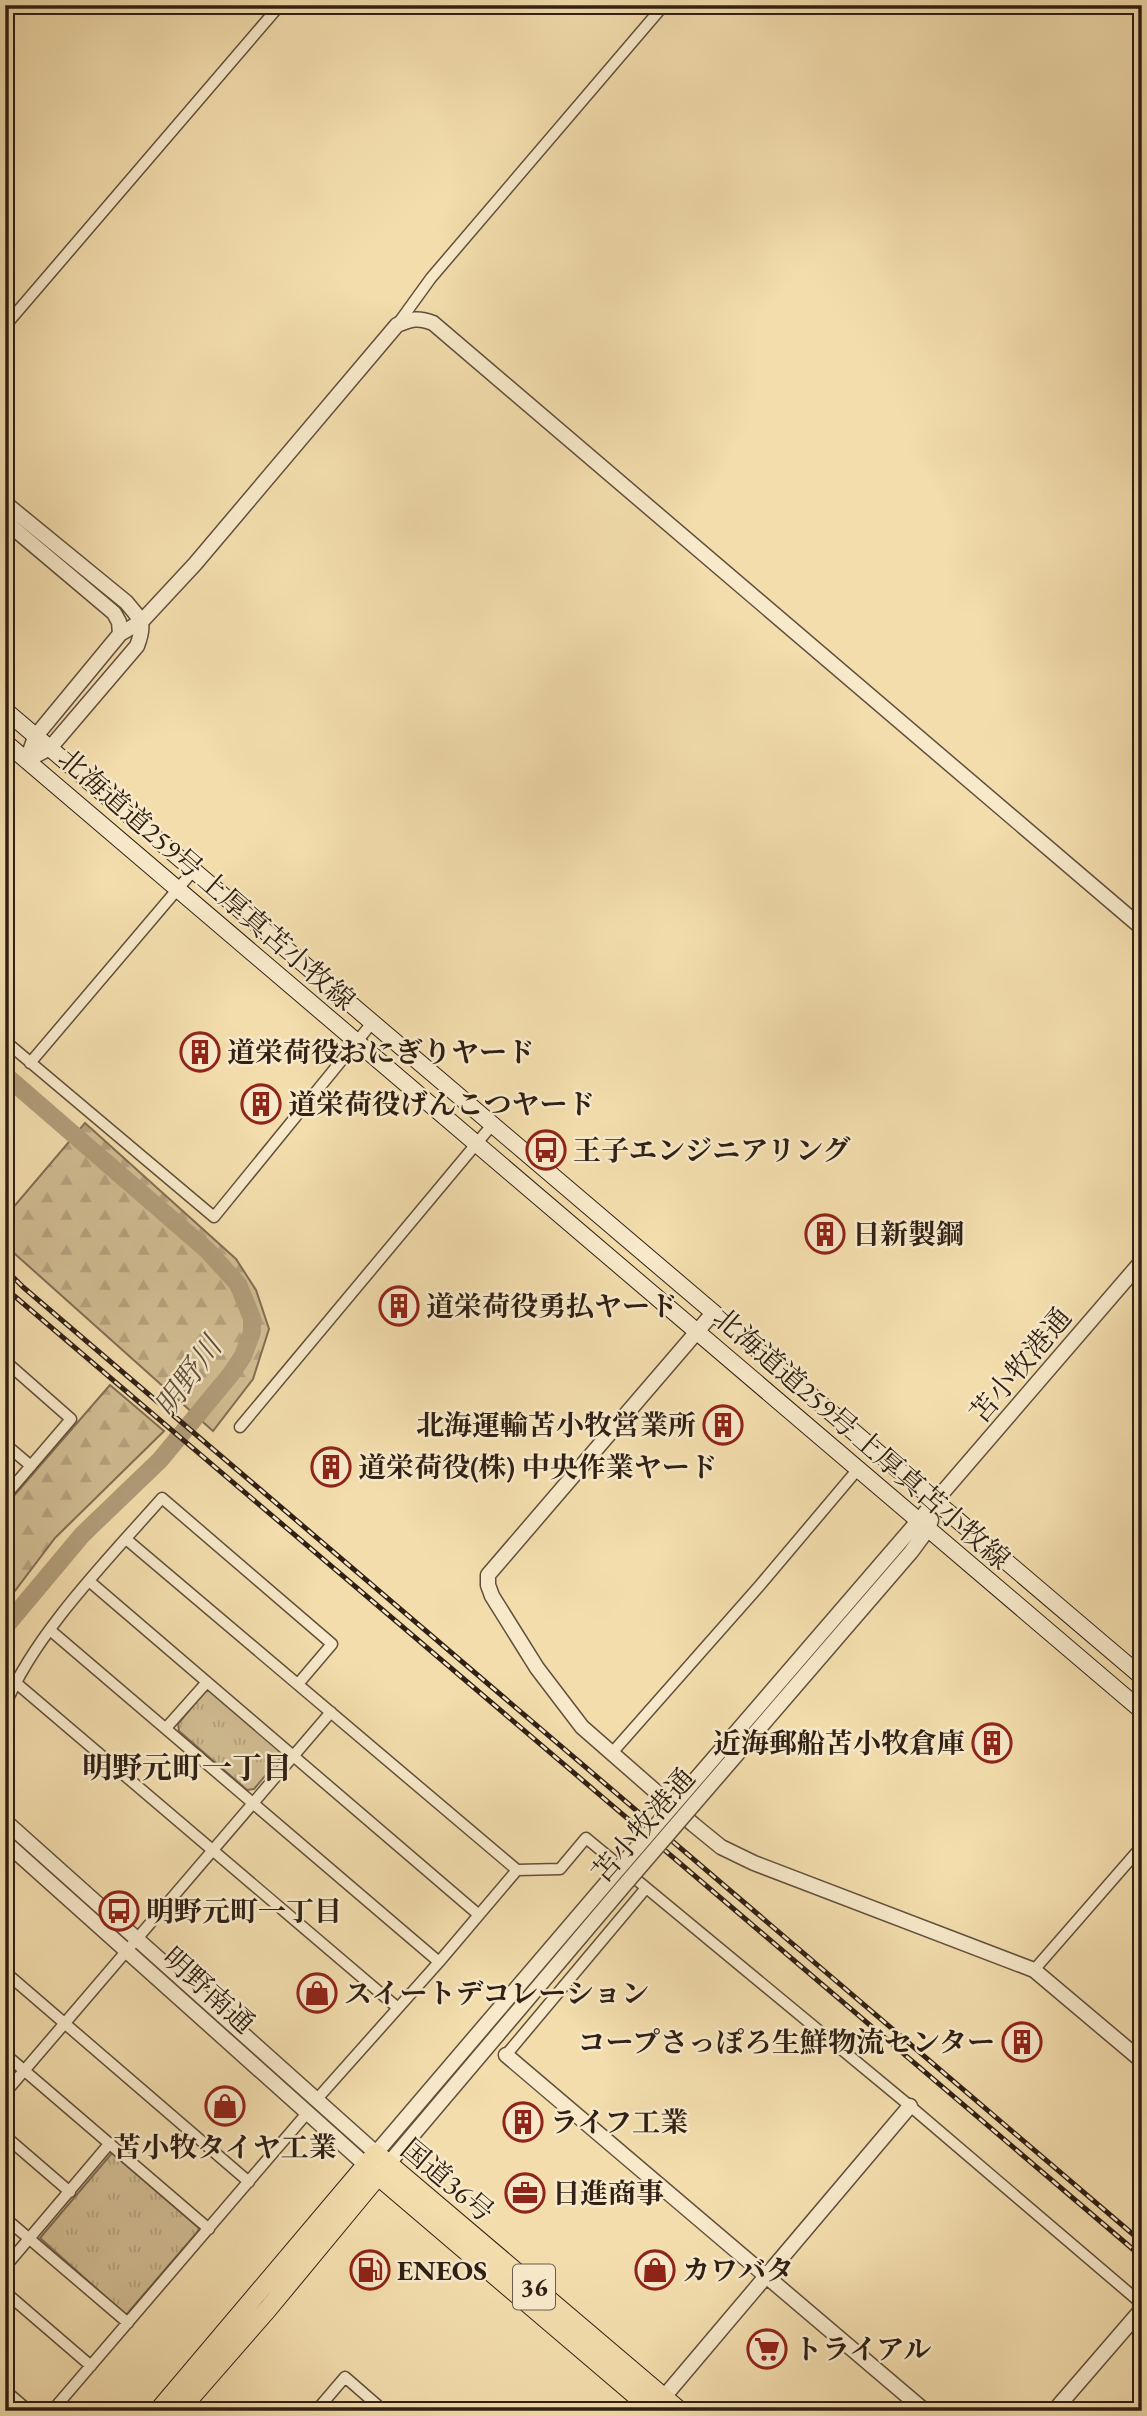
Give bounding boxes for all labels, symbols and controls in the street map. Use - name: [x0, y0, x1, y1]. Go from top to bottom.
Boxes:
- street label: 北海道道259号 上厚真苫小牧線: [51, 740, 363, 1018]
- building icon: 道栄荷役おにぎりヤード: [179, 1031, 221, 1073]
- place label: 道栄荷役おにぎりヤード: [227, 1034, 535, 1070]
- building icon: 道栄荷役げんこつヤード: [240, 1083, 282, 1125]
- place label: 道栄荷役げんこつヤード: [288, 1086, 595, 1122]
- bus stop icon: 王子エンジニアリング: [525, 1129, 567, 1171]
- place label: 王子エンジニアリング: [573, 1132, 851, 1168]
- building icon: 日新製鋼: [804, 1213, 846, 1255]
- place label: 日新製鋼: [852, 1216, 964, 1252]
- building icon: 道栄荷役勇払ヤード: [378, 1285, 420, 1327]
- place label: 道栄荷役勇払ヤード: [426, 1288, 678, 1324]
- street label: 北海道道259号 上厚真苫小牧線: [706, 1299, 1018, 1577]
- street label: 苫小牧港通: [961, 1300, 1079, 1430]
- water label: 明野川: [145, 1326, 232, 1425]
- building icon: 北海運輸苫小牧営業所: [702, 1404, 744, 1446]
- place label: 北海運輸苫小牧営業所: [416, 1407, 696, 1443]
- building icon: 道栄荷役(株) 中央作業ヤード: [310, 1446, 352, 1488]
- place label: 道栄荷役(株) 中央作業ヤード: [358, 1449, 718, 1485]
- building icon: 近海郵船苫小牧倉庫: [971, 1722, 1013, 1764]
- place label: 近海郵船苫小牧倉庫: [713, 1725, 965, 1761]
- district label: 明野元町一丁目: [82, 1748, 292, 1787]
- street label: 苫小牧港通: [583, 1760, 703, 1890]
- bus stop icon: 明野元町一丁目: [98, 1890, 140, 1932]
- place label: 明野元町一丁目: [146, 1893, 342, 1929]
- street label: 明野南通: [155, 1939, 263, 2041]
- shop icon: スイートデコレーション: [296, 1972, 338, 2014]
- place label: スイートデコレーション: [344, 1975, 649, 2011]
- building icon: コープさっぽろ生鮮物流センター: [1001, 2021, 1043, 2063]
- place label: コープさっぽろ生鮮物流センター: [578, 2024, 995, 2060]
- shop icon: 苫小牧タイヤ工業: [204, 2085, 246, 2127]
- building icon: ライフ工業: [502, 2101, 544, 2143]
- place label: ライフ工業: [550, 2104, 688, 2140]
- place label: 苫小牧タイヤ工業: [113, 2129, 337, 2165]
- street label: 国道36号: [394, 2131, 502, 2229]
- office icon: 日進商事: [504, 2172, 546, 2214]
- place label: 日進商事: [552, 2175, 664, 2211]
- fuel station icon: ENEOS: [349, 2249, 391, 2291]
- shop icon: カワバタ: [634, 2249, 676, 2291]
- place label: ENEOS: [397, 2252, 487, 2288]
- place label: カワバタ: [682, 2252, 794, 2288]
- road number: 36: [513, 2264, 555, 2310]
- supermarket icon: トライアル: [746, 2328, 788, 2370]
- place label: トライアル: [794, 2331, 931, 2367]

